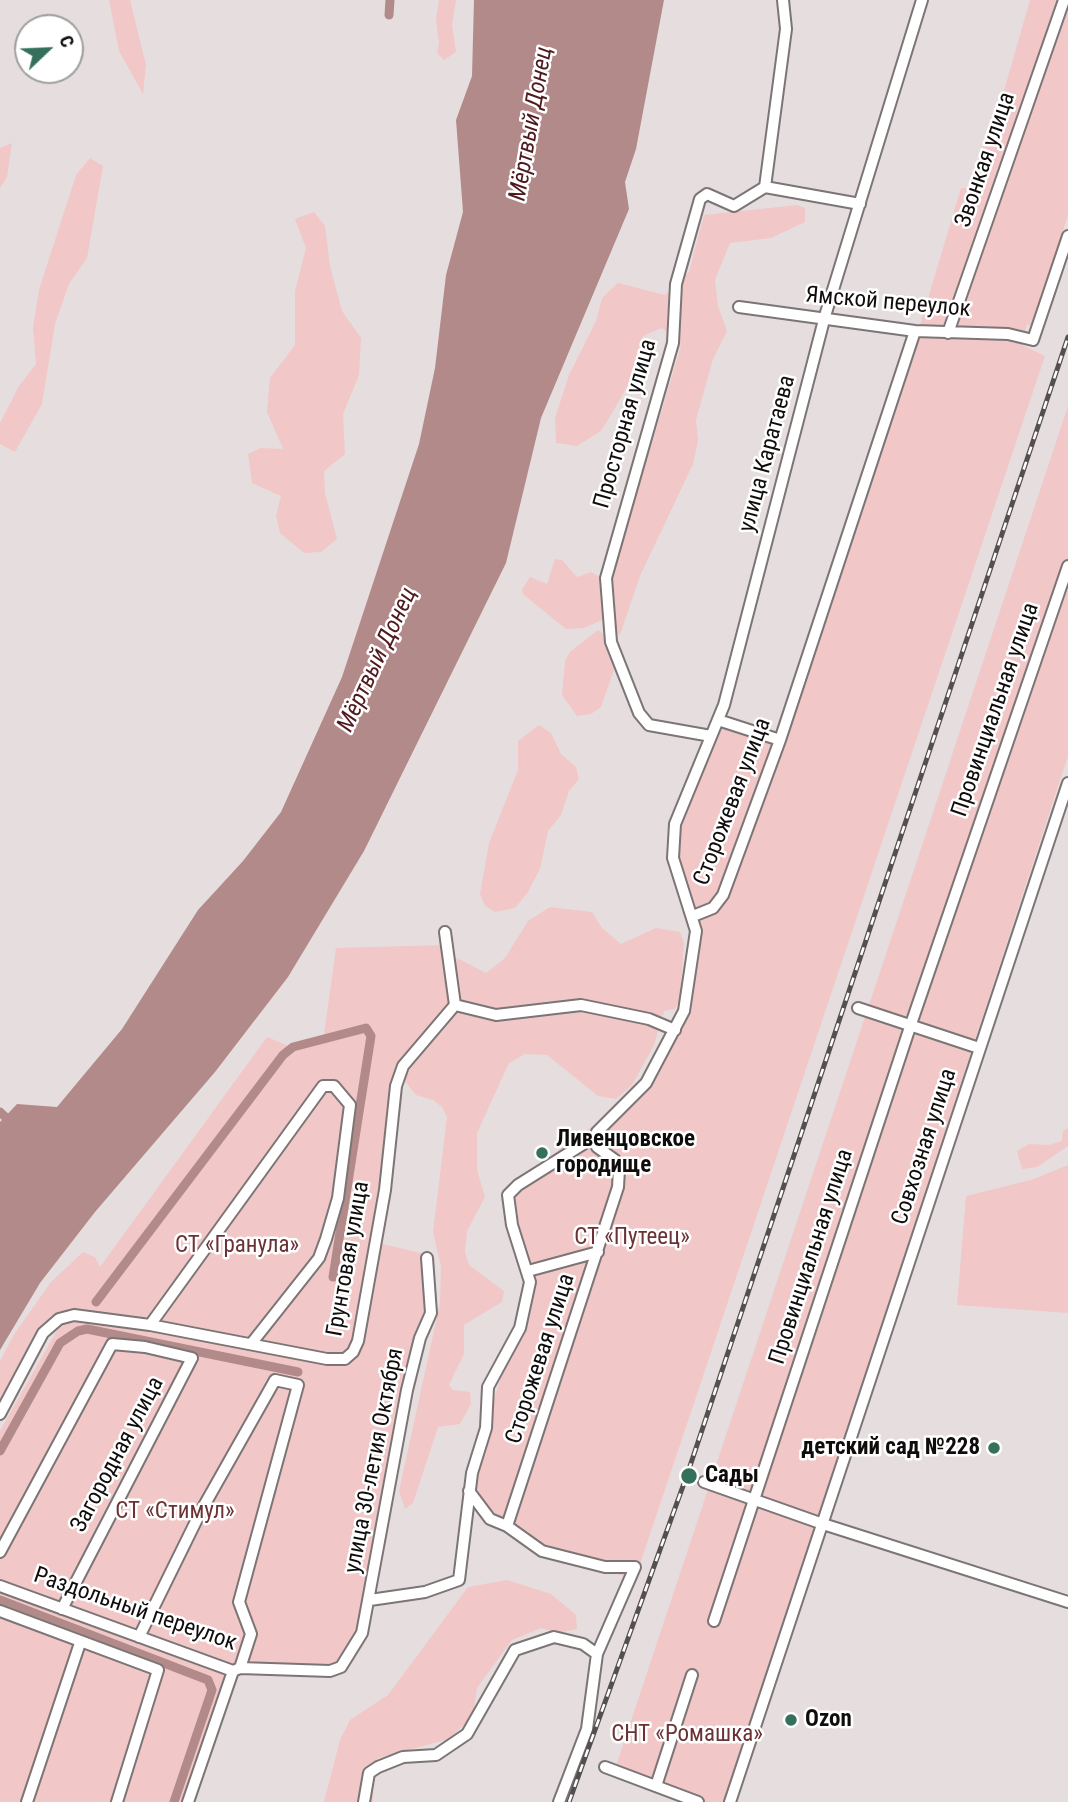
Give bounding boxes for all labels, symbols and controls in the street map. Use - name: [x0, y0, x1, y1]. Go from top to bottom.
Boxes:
- north arrow: [14, 14, 84, 84]
- text: С: [54, 32, 80, 51]
- water label: Мёртвый Донец: [504, 45, 560, 203]
- street label: Звонкая улица: [950, 89, 1022, 231]
- street label: Ямской переулок: [804, 282, 972, 324]
- street label: Просторная улица: [589, 336, 663, 512]
- street label: улица Каратаева: [734, 373, 802, 535]
- water label: Мёртвый Донец: [332, 583, 424, 737]
- street label: Провинциальная улица: [946, 599, 1046, 821]
- street label: Сторожевая улица: [688, 714, 778, 890]
- street label: Совхозная улица: [887, 1065, 963, 1229]
- place label: Ливенцовское городище: [556, 1126, 695, 1180]
- marker: Ливенцовское городище: [534, 1145, 550, 1161]
- street label: Провинциальная улица: [764, 1146, 860, 1368]
- street label: Грунтовая улица: [322, 1179, 376, 1339]
- park label: СТ «Путеец»: [574, 1224, 690, 1252]
- park label: СТ «Гранула»: [175, 1232, 299, 1260]
- street label: Сторожевая улица: [501, 1271, 581, 1447]
- street label: улица 30-летия Октября: [340, 1346, 410, 1576]
- street label: Загородная улица: [65, 1373, 171, 1537]
- place label: детский сад №228: [801, 1434, 980, 1462]
- marker: детский сад №228: [986, 1440, 1002, 1456]
- place label: Сады: [705, 1462, 759, 1490]
- marker: Сады: [679, 1466, 699, 1486]
- park label: СТ «Стимул»: [115, 1498, 235, 1526]
- street label: Раздольный переулок: [30, 1562, 240, 1658]
- place label: Ozon: [805, 1706, 852, 1734]
- marker: Ozon: [783, 1712, 799, 1728]
- park label: СНТ «Ромашка»: [611, 1721, 763, 1749]

